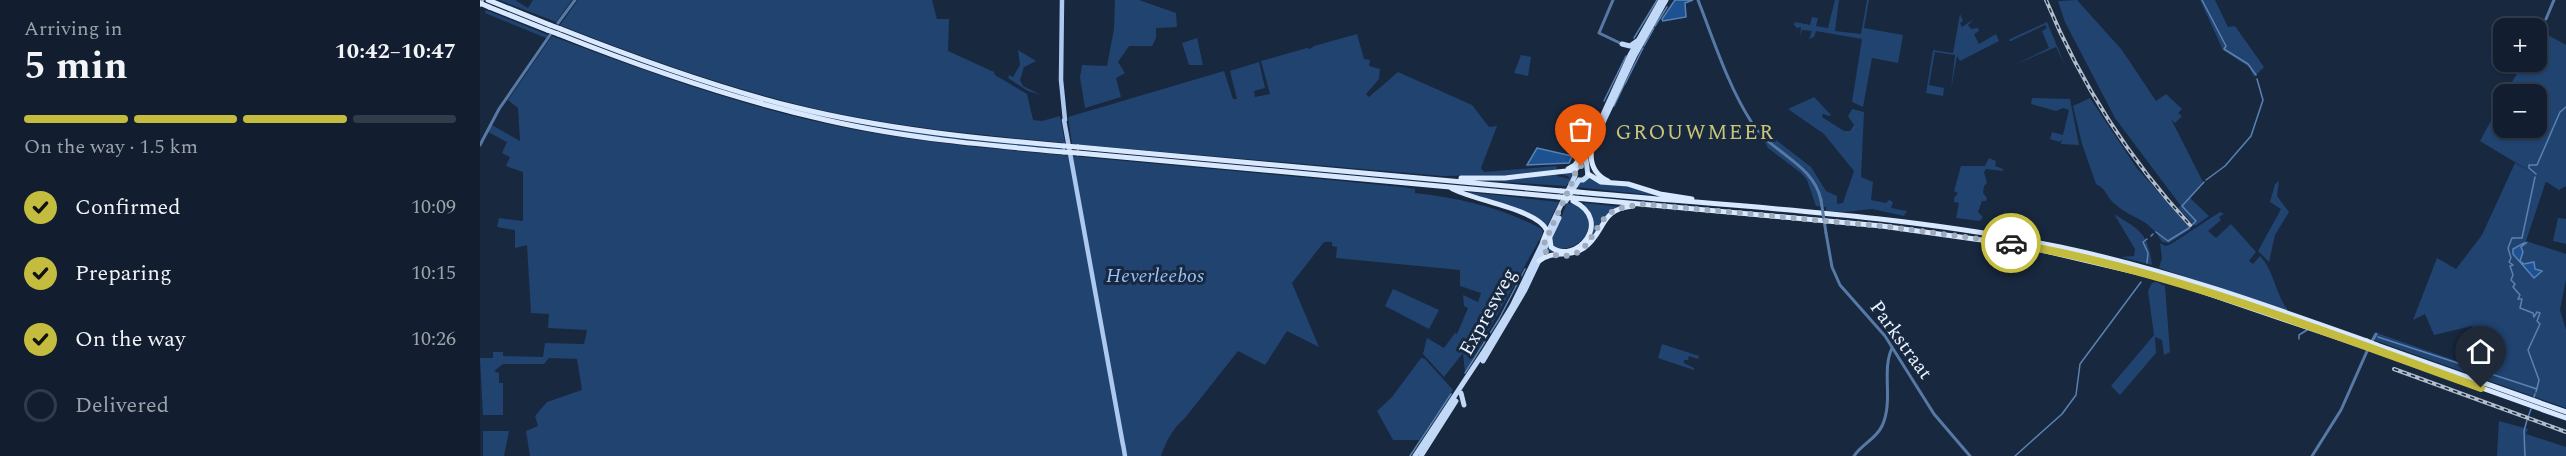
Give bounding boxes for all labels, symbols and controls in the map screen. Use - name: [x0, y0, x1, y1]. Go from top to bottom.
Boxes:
- text: Arriving in: [24, 14, 122, 44]
- map controls: [2493, 18, 2547, 138]
- button: +: [2493, 18, 2547, 72]
- text: 10:42–10:47: [334, 35, 456, 68]
- text: 5 min: [24, 37, 128, 96]
- button: −: [2493, 84, 2547, 138]
- pin: [1555, 104, 1606, 166]
- icon: bag: [1564, 113, 1597, 146]
- district label: GROUWMEER: [1615, 117, 1775, 149]
- text: On the way · 1.5 km: [24, 132, 198, 162]
- icon: check: [24, 191, 57, 224]
- text: Confirmed: [75, 191, 181, 224]
- text: 10:09: [411, 192, 456, 222]
- courier: [1981, 213, 2041, 273]
- icon: car: [1995, 227, 2028, 260]
- icon: check: [24, 257, 57, 290]
- text: Preparing: [75, 257, 172, 290]
- text: 10:15: [411, 258, 456, 288]
- park label: Heverleebos: [1106, 261, 1204, 291]
- street label: Expresweg: [1452, 263, 1524, 361]
- street label: Parkstraat: [1862, 294, 1940, 386]
- icon: check: [24, 323, 57, 356]
- text: On the way: [75, 323, 186, 356]
- text: 10:26: [411, 324, 456, 354]
- pin: [2455, 326, 2506, 388]
- icon: home: [2464, 335, 2497, 368]
- text: Delivered: [75, 389, 169, 422]

